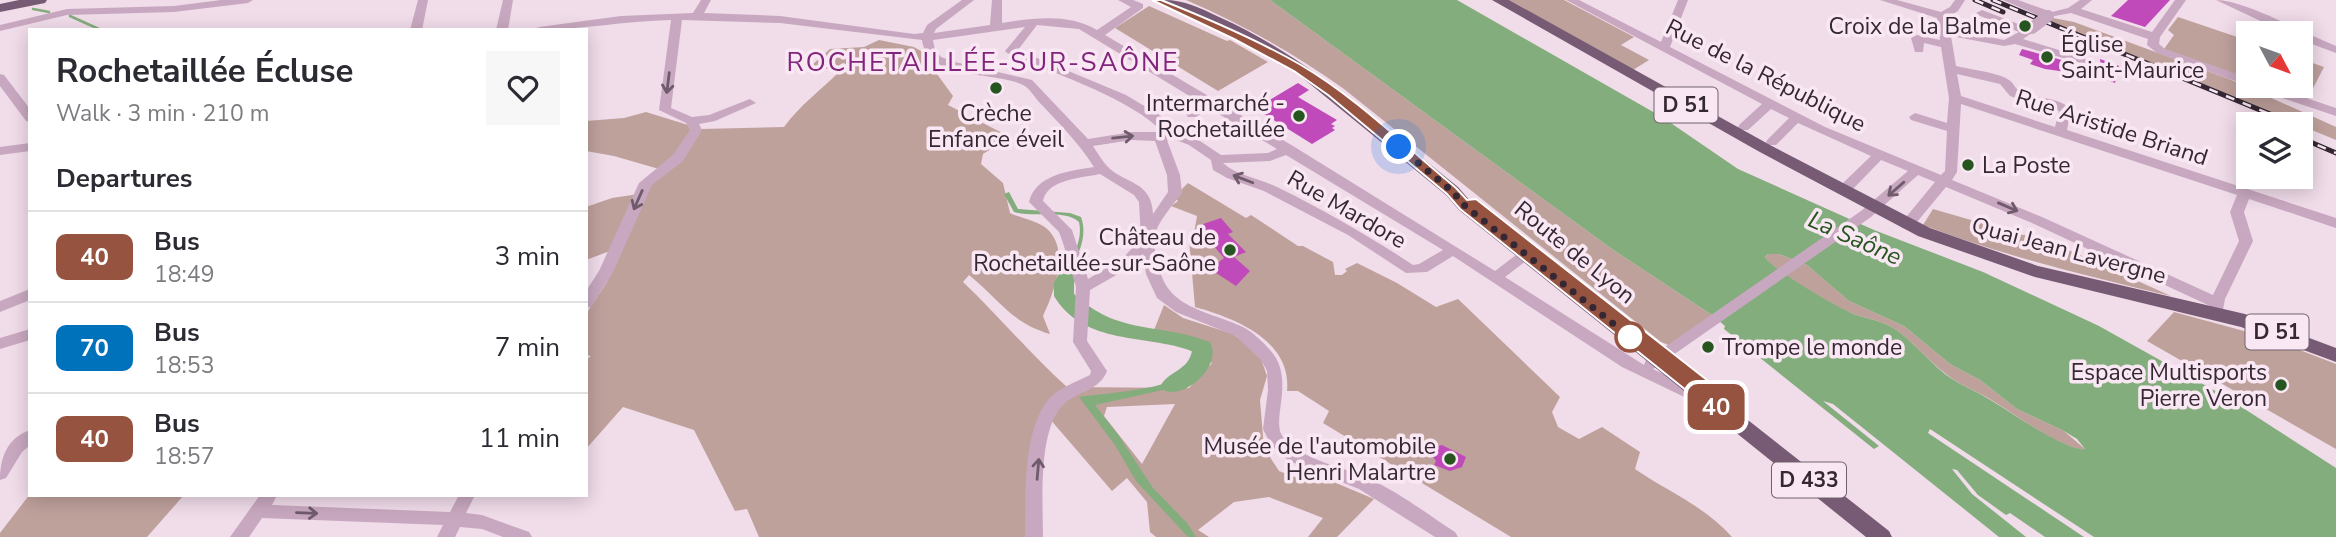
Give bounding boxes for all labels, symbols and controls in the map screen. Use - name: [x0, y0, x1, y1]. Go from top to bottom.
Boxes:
- place label: Croix de la Balme: [1828, 11, 2011, 42]
- street label: Rue de la République: [1660, 12, 1871, 139]
- marker: Croix de la Balme: [2017, 18, 2033, 34]
- north arrow: [2236, 21, 2314, 98]
- map controls: [2236, 21, 2313, 189]
- place label: Église Saint-Maurice: [2061, 29, 2204, 86]
- district label: ROCHETAILLÉE-SUR-SAÔNE: [787, 45, 1179, 80]
- text: Rochetaillée Écluse: [56, 49, 353, 94]
- marker: Église Saint-Maurice: [2039, 49, 2055, 65]
- button: heart: [486, 51, 560, 125]
- one-way arrow: [662, 72, 675, 94]
- marker: Crèche Enfance éveil: [988, 80, 1004, 96]
- street label: Rue Aristide Briand: [2012, 82, 2212, 173]
- place label: Intermarché - Rochetaillée: [1146, 88, 1285, 145]
- road number: D 51: [1654, 88, 1718, 122]
- text: Walk · 3 min · 210 m: [56, 98, 269, 129]
- place label: Crèche Enfance éveil: [928, 98, 1064, 155]
- marker: Intermarché - Rochetaillée: [1291, 108, 1307, 124]
- button: layers: [2236, 112, 2313, 189]
- your location: [1381, 129, 1416, 164]
- one-way arrow: [1111, 131, 1134, 144]
- place label: La Poste: [1982, 150, 2071, 181]
- marker: La Poste: [1960, 157, 1976, 173]
- text: Departures: [56, 161, 192, 196]
- street label: Rue Mardore: [1281, 163, 1412, 256]
- one-way arrow: [1232, 172, 1254, 185]
- one-way arrow: [1887, 181, 1905, 197]
- one-way arrow: [631, 189, 644, 211]
- street label: Route de Lyon: [1508, 194, 1642, 311]
- one-way arrow: [1996, 201, 2018, 214]
- water label: La Saône: [1803, 203, 1907, 273]
- street label: Quai Jean Lavergne: [1968, 210, 2170, 291]
- place label: Château de Rochetaillée-sur-Saône: [973, 222, 1216, 279]
- text: Bus: [154, 224, 200, 259]
- text: 3 min: [495, 239, 560, 274]
- text: 40: [80, 241, 109, 273]
- marker: Château de Rochetaillée-sur-Saône: [1222, 242, 1238, 258]
- text: 18:49: [154, 259, 214, 290]
- road number: D 51: [2246, 314, 2308, 350]
- text: Bus: [154, 315, 200, 350]
- unlabelled marker: [1615, 322, 1645, 352]
- text: 7 min: [495, 330, 560, 365]
- text: 70: [80, 332, 109, 364]
- place label: Trompe le monde: [1722, 332, 1902, 363]
- marker: Trompe le monde: [1700, 339, 1716, 355]
- text: 18:53: [154, 350, 214, 381]
- place label: Espace Multisports Pierre Veron: [2071, 357, 2267, 414]
- marker: Espace Multisports Pierre Veron: [2273, 377, 2289, 393]
- line badge: 40: [1684, 384, 1748, 430]
- text: 40: [1702, 391, 1730, 423]
- text: Bus: [154, 406, 200, 441]
- text: 11 min: [479, 421, 560, 456]
- text: 40: [80, 423, 109, 455]
- place label: Musée de l'automobile Henri Malartre: [1203, 431, 1436, 488]
- text: 18:57: [154, 441, 214, 472]
- marker: Musée de l'automobile Henri Malartre: [1442, 451, 1458, 467]
- one-way arrow: [1032, 458, 1045, 481]
- road number: D 433: [1772, 462, 1846, 498]
- one-way arrow: [296, 506, 319, 519]

